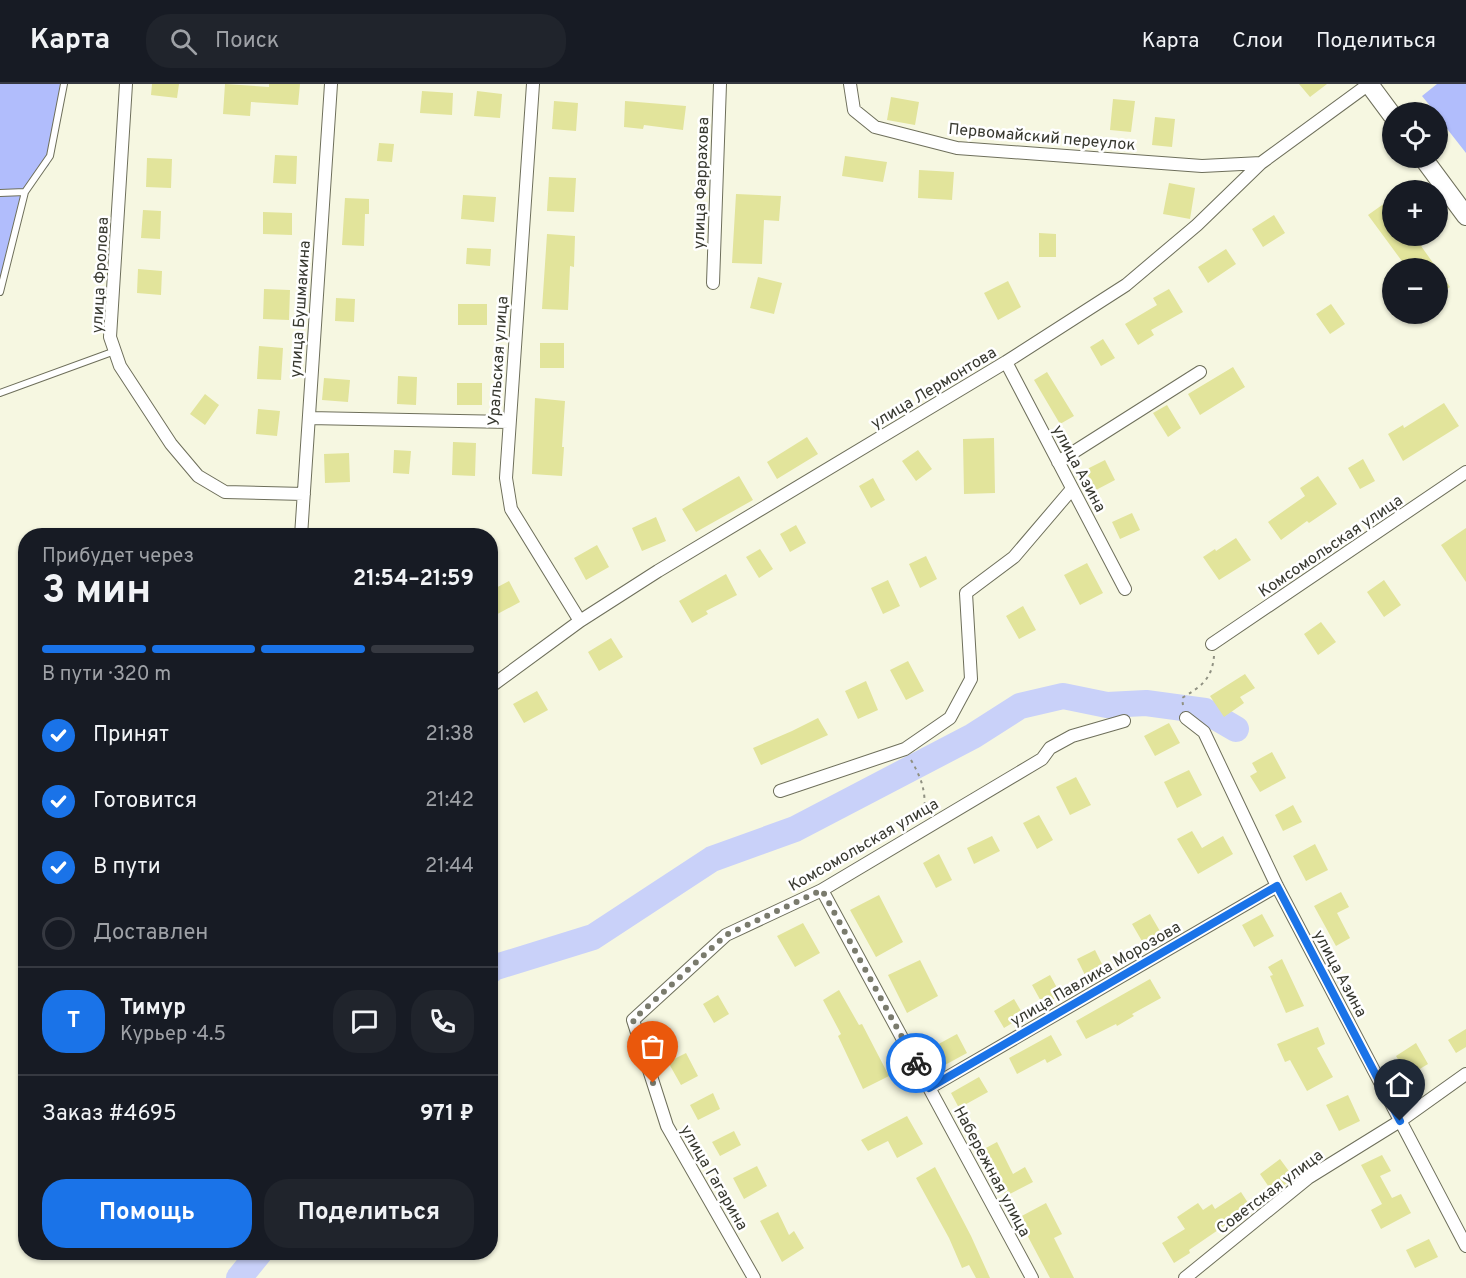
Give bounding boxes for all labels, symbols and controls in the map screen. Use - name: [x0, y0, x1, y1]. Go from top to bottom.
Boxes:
- search box: [146, 14, 566, 68]
- text: Карта: [30, 23, 110, 59]
- icon: search: [167, 25, 200, 58]
- text: Поиск: [215, 28, 279, 55]
- text: Карта: [1142, 28, 1199, 55]
- text: Слои: [1232, 28, 1283, 55]
- text: Поделиться: [1316, 28, 1436, 55]
- map controls: [1382, 102, 1448, 324]
- button: locate: [1382, 102, 1448, 168]
- street label: улица Фаррахова: [690, 117, 714, 249]
- street label: Первомайский переулок: [947, 120, 1136, 156]
- button: +: [1382, 180, 1448, 246]
- street label: улица Фролова: [88, 216, 114, 334]
- street label: улица Бушмакина: [286, 240, 316, 378]
- button: −: [1382, 258, 1448, 324]
- street label: Уральская улица: [484, 295, 514, 427]
- street label: улица Лермонтова: [867, 343, 1001, 434]
- street label: улица Азина: [1047, 422, 1110, 516]
- street label: Комсомольская улица: [1255, 491, 1407, 602]
- text: Прибудет через: [42, 544, 194, 570]
- text: 21:54–21:59: [353, 566, 474, 593]
- text: 3 мин: [42, 568, 151, 617]
- text: В пути · 320 m: [42, 662, 171, 688]
- icon: check: [42, 719, 75, 752]
- text: Принят: [93, 722, 169, 749]
- text: 21:38: [426, 722, 474, 748]
- icon: check: [42, 785, 75, 818]
- text: Готовится: [93, 788, 197, 815]
- text: 21:42: [425, 788, 474, 814]
- street label: Комсомольская улица: [786, 795, 942, 897]
- icon: check: [42, 851, 75, 884]
- text: В пути: [93, 854, 161, 881]
- text: 21:44: [425, 854, 474, 880]
- street label: улица Павлика Морозова: [1007, 918, 1185, 1032]
- text: Доставлен: [93, 920, 208, 947]
- street label: улица Азина: [1308, 927, 1371, 1021]
- button: chat: [333, 990, 396, 1053]
- button: phone: [411, 990, 474, 1053]
- text: Тимур: [120, 995, 186, 1022]
- text: Т: [67, 1008, 80, 1035]
- pin: [627, 1021, 678, 1083]
- text: Курьер · 4.5: [120, 1022, 226, 1048]
- icon: bag: [636, 1030, 669, 1063]
- courier: [886, 1033, 946, 1093]
- icon: bike: [900, 1047, 933, 1080]
- pin: [1374, 1059, 1425, 1121]
- icon: home: [1383, 1068, 1416, 1101]
- text: Заказ #4695: [42, 1101, 177, 1128]
- text: 971 ₽: [420, 1101, 474, 1128]
- street label: Набережная улица: [948, 1103, 1034, 1241]
- street label: улица Гагарина: [675, 1122, 752, 1234]
- street label: Советская улица: [1213, 1146, 1328, 1239]
- button: Помощь: [42, 1179, 252, 1248]
- button: Поделиться: [264, 1179, 474, 1248]

